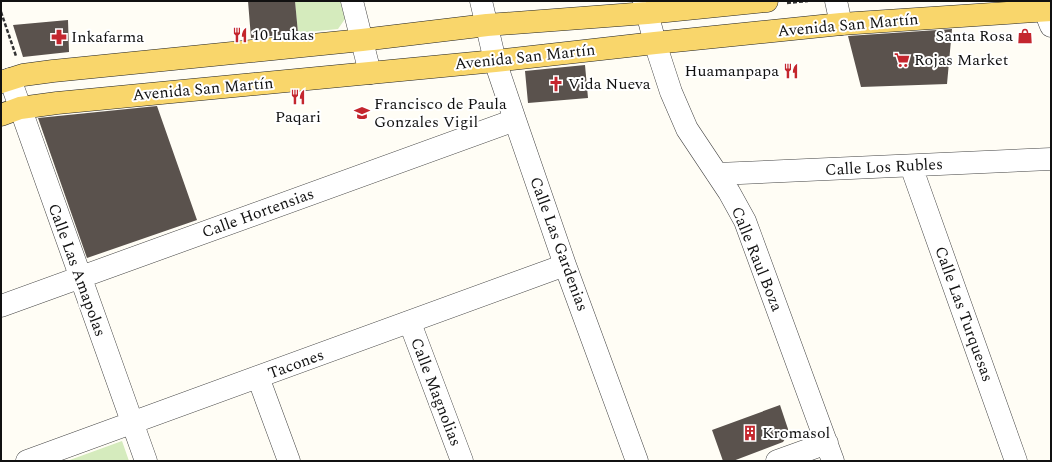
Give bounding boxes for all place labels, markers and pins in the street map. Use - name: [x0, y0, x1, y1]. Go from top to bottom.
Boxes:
- place label: 10 Lukas: [252, 23, 315, 47]
- place label: Santa Rosa: [936, 24, 1013, 48]
- place label: Inkafarma: [71, 25, 144, 49]
- restaurant icon: 10 Lukas: [231, 26, 249, 44]
- shop icon: Santa Rosa: [1016, 27, 1034, 45]
- pharmacy icon: Inkafarma: [50, 28, 68, 46]
- place label: Rojas Market: [914, 48, 1009, 72]
- supermarket icon: Rojas Market: [893, 51, 911, 69]
- place label: Huamanpapa: [684, 59, 779, 83]
- restaurant icon: Huamanpapa: [782, 62, 800, 80]
- place label: Vida Nueva: [568, 72, 651, 96]
- church icon: Vida Nueva: [547, 75, 565, 93]
- restaurant icon: Paqari: [289, 88, 307, 106]
- place label: Francisco de Paula Gonzales Vigil: [374, 92, 507, 134]
- school or university icon: Francisco de Paula Gonzales Vigil: [353, 104, 371, 122]
- place label: Paqari: [275, 105, 321, 129]
- place label: Kromasol: [762, 421, 830, 445]
- building icon: Kromasol: [741, 424, 759, 442]

